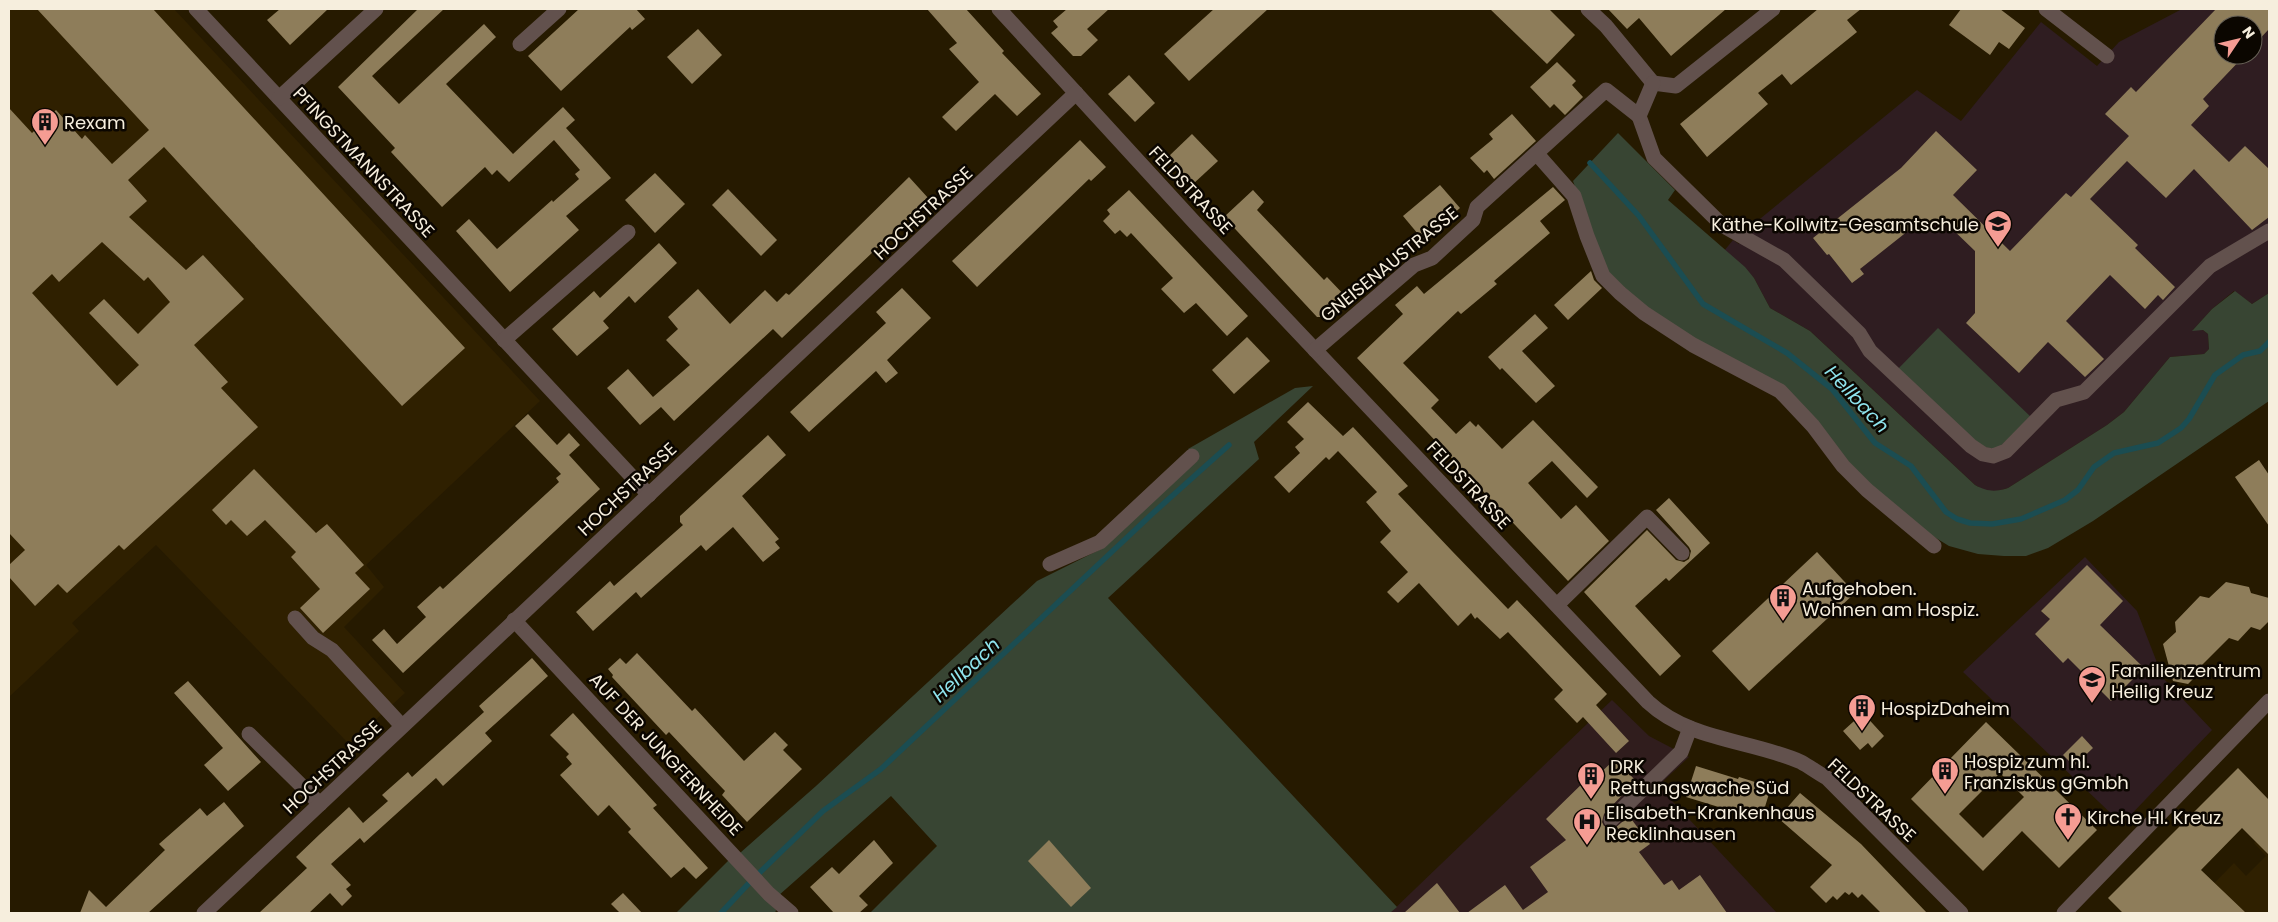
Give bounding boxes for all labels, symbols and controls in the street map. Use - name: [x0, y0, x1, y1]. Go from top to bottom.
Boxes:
- north arrow: [2213, 15, 2263, 65]
- text: N: [2237, 22, 2260, 43]
- street label: PFINGSTMANNSTRASSE: [287, 81, 441, 243]
- building icon: Rexam: [30, 107, 60, 146]
- place label: Rexam: [64, 110, 125, 135]
- street label: FELDSTRASSE: [1143, 140, 1239, 240]
- street label: HOCHSTRASSE: [868, 161, 978, 265]
- street label: GNEISENAUSTRASSE: [1315, 201, 1463, 327]
- school or university icon: Käthe-Kollwitz-Gesamtschule: [1983, 209, 2013, 248]
- place label: Käthe-Kollwitz-Gesamtschule: [1711, 212, 1979, 237]
- water label: Hellbach: [1819, 359, 1895, 439]
- street label: FELDSTRASSE: [1421, 435, 1517, 535]
- street label: HOCHSTRASSE: [572, 437, 682, 541]
- place label: Aufgehoben. Wohnen am Hospiz.: [1802, 576, 1979, 622]
- building icon: Aufgehoben. Wohnen am Hospiz.: [1768, 583, 1798, 622]
- water label: Hellbach: [926, 632, 1006, 708]
- place label: Familienzentrum Heilig Kreuz: [2111, 658, 2261, 704]
- school or university icon: Familienzentrum Heilig Kreuz: [2077, 665, 2107, 704]
- street label: AUF DER JUNGFERNHEIDE: [584, 667, 748, 841]
- building icon: HospizDaheim: [1847, 693, 1877, 732]
- place label: HospizDaheim: [1881, 696, 2010, 721]
- street label: HOCHSTRASSE: [277, 715, 387, 819]
- place label: Hospiz zum hl. Franziskus gGmbh: [1964, 749, 2129, 795]
- street label: FELDSTRASSE: [1822, 752, 1922, 848]
- place label: DRK Rettungswache Süd: [1610, 754, 1789, 800]
- building icon: Hospiz zum hl. Franziskus gGmbh: [1930, 756, 1960, 795]
- building icon: DRK Rettungswache Süd: [1576, 761, 1606, 800]
- place label: Elisabeth-Krankenhaus Recklinhausen: [1606, 800, 1815, 846]
- church icon: Kirche Hl. Kreuz: [2053, 802, 2083, 841]
- place label: Kirche Hl. Kreuz: [2087, 805, 2221, 830]
- hospital icon: Elisabeth-Krankenhaus Recklinhausen: [1572, 807, 1602, 846]

